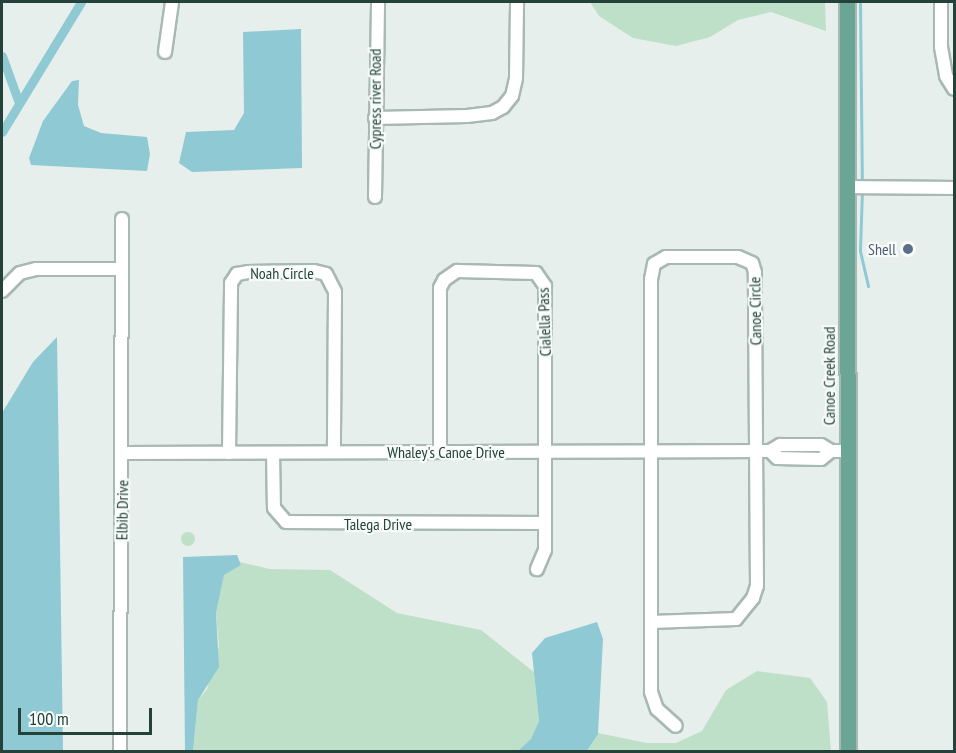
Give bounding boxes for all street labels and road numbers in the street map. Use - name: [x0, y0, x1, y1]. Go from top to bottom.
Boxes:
- street label: Cypress river Road: [365, 49, 385, 149]
- street label: Noah Circle: [250, 263, 314, 283]
- street label: Canoe Circle: [745, 277, 765, 345]
- street label: Cialella Pass: [533, 287, 555, 357]
- street label: Canoe Creek Road: [819, 327, 839, 425]
- street label: Whaley's Canoe Drive: [387, 442, 505, 462]
- street label: Elbib Drive: [112, 480, 132, 540]
- street label: Talega Drive: [344, 514, 412, 534]

